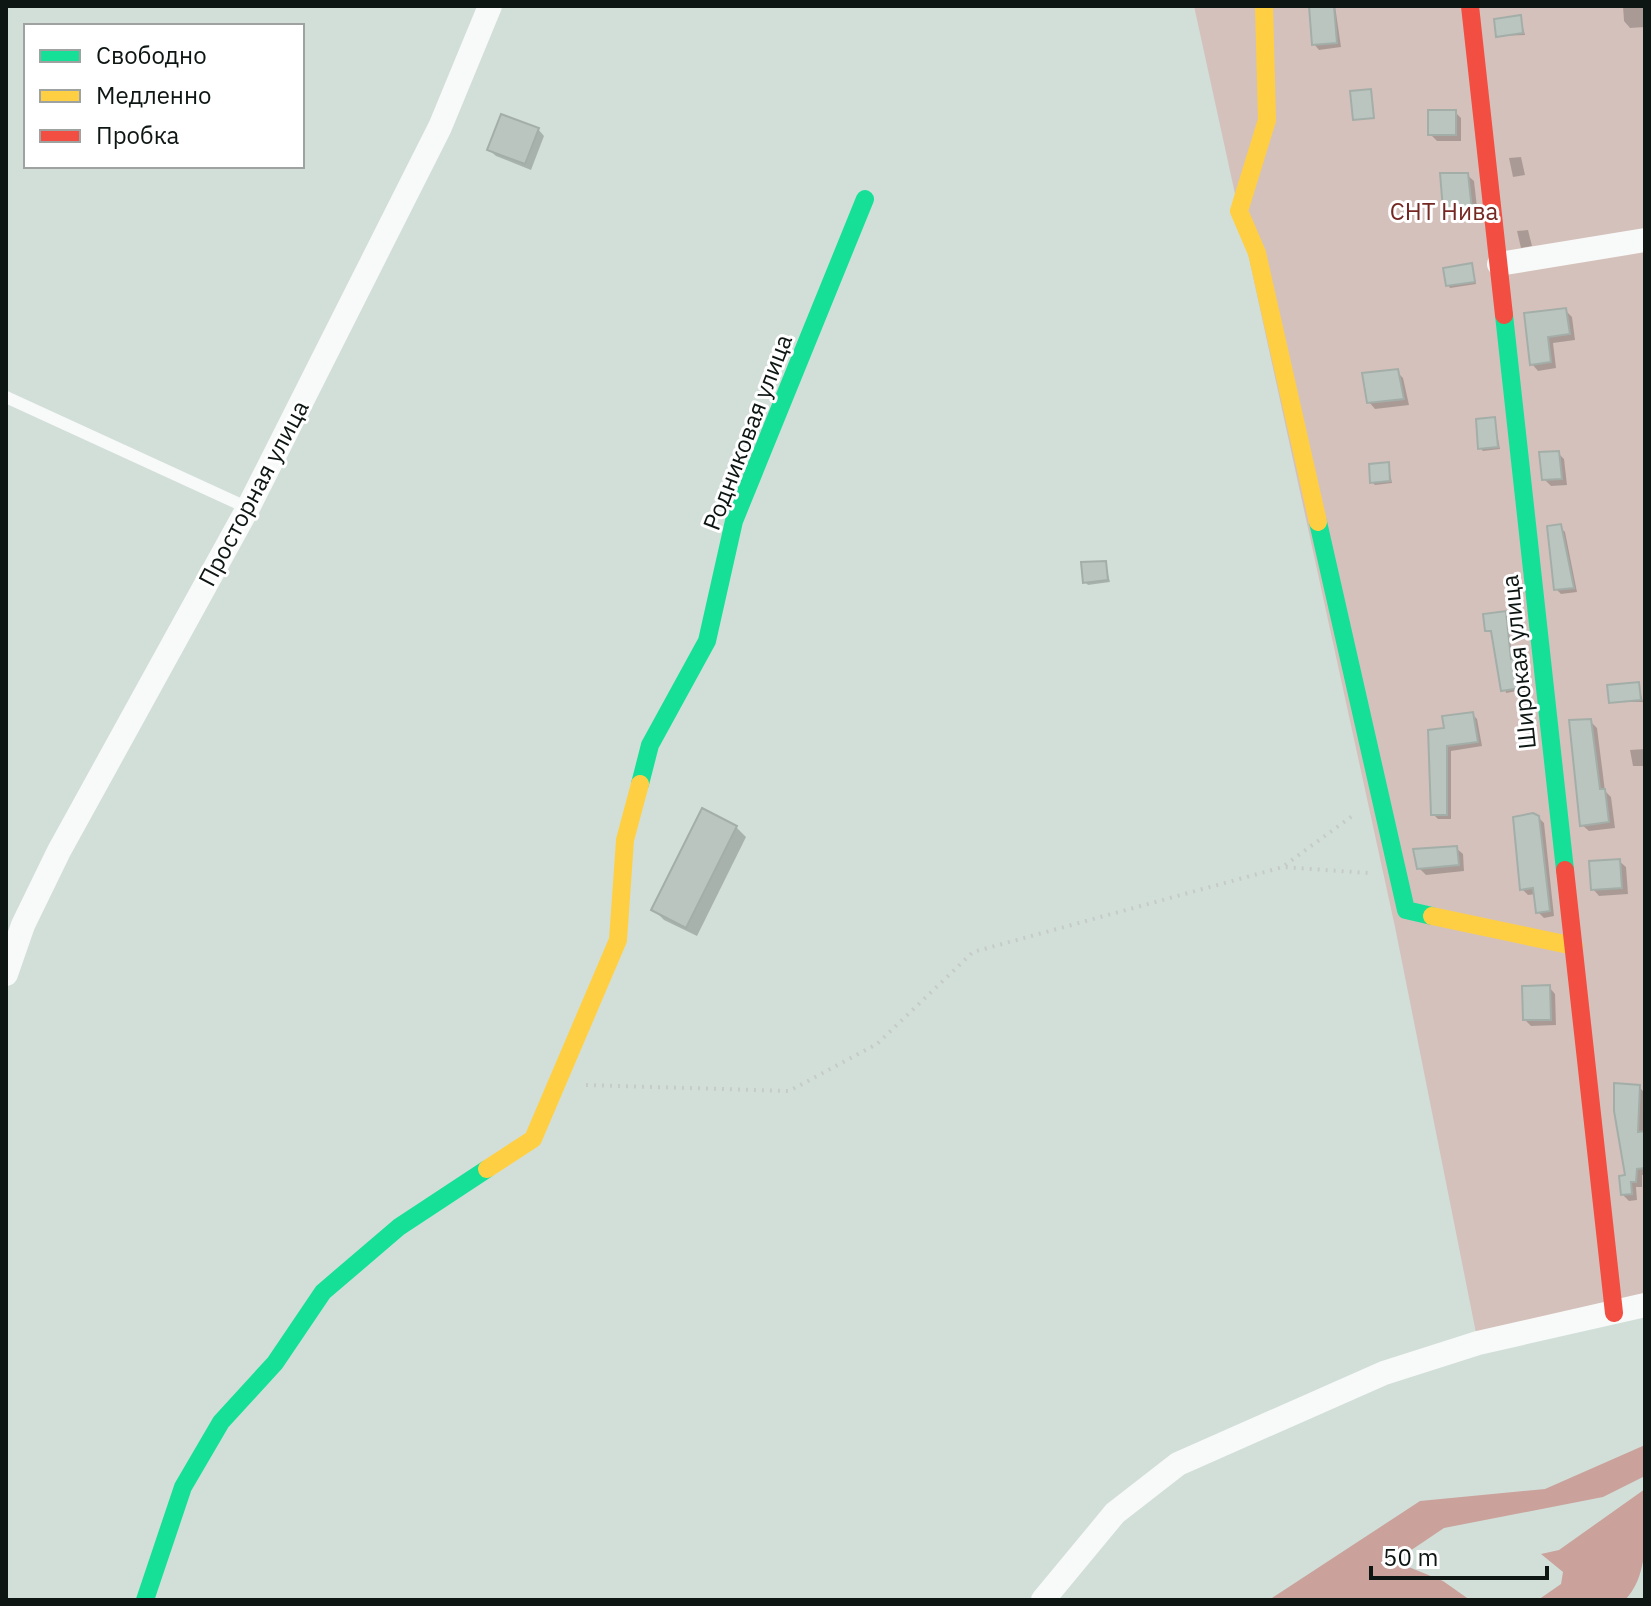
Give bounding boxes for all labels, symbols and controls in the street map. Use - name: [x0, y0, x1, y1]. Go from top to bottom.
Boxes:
- legend: [24, 24, 304, 168]
- text: Свободно: [96, 39, 207, 71]
- text: Медленно: [96, 79, 212, 111]
- text: Пробка: [96, 119, 180, 151]
- park label: СНТ Нива: [1390, 195, 1498, 227]
- street label: Родниковая улица: [695, 329, 799, 535]
- street label: Просторная улица: [190, 394, 316, 592]
- street label: Широкая улица: [1493, 573, 1543, 751]
- scale bar: [1371, 1530, 1547, 1580]
- text: 50 m: [1383, 1541, 1438, 1573]

